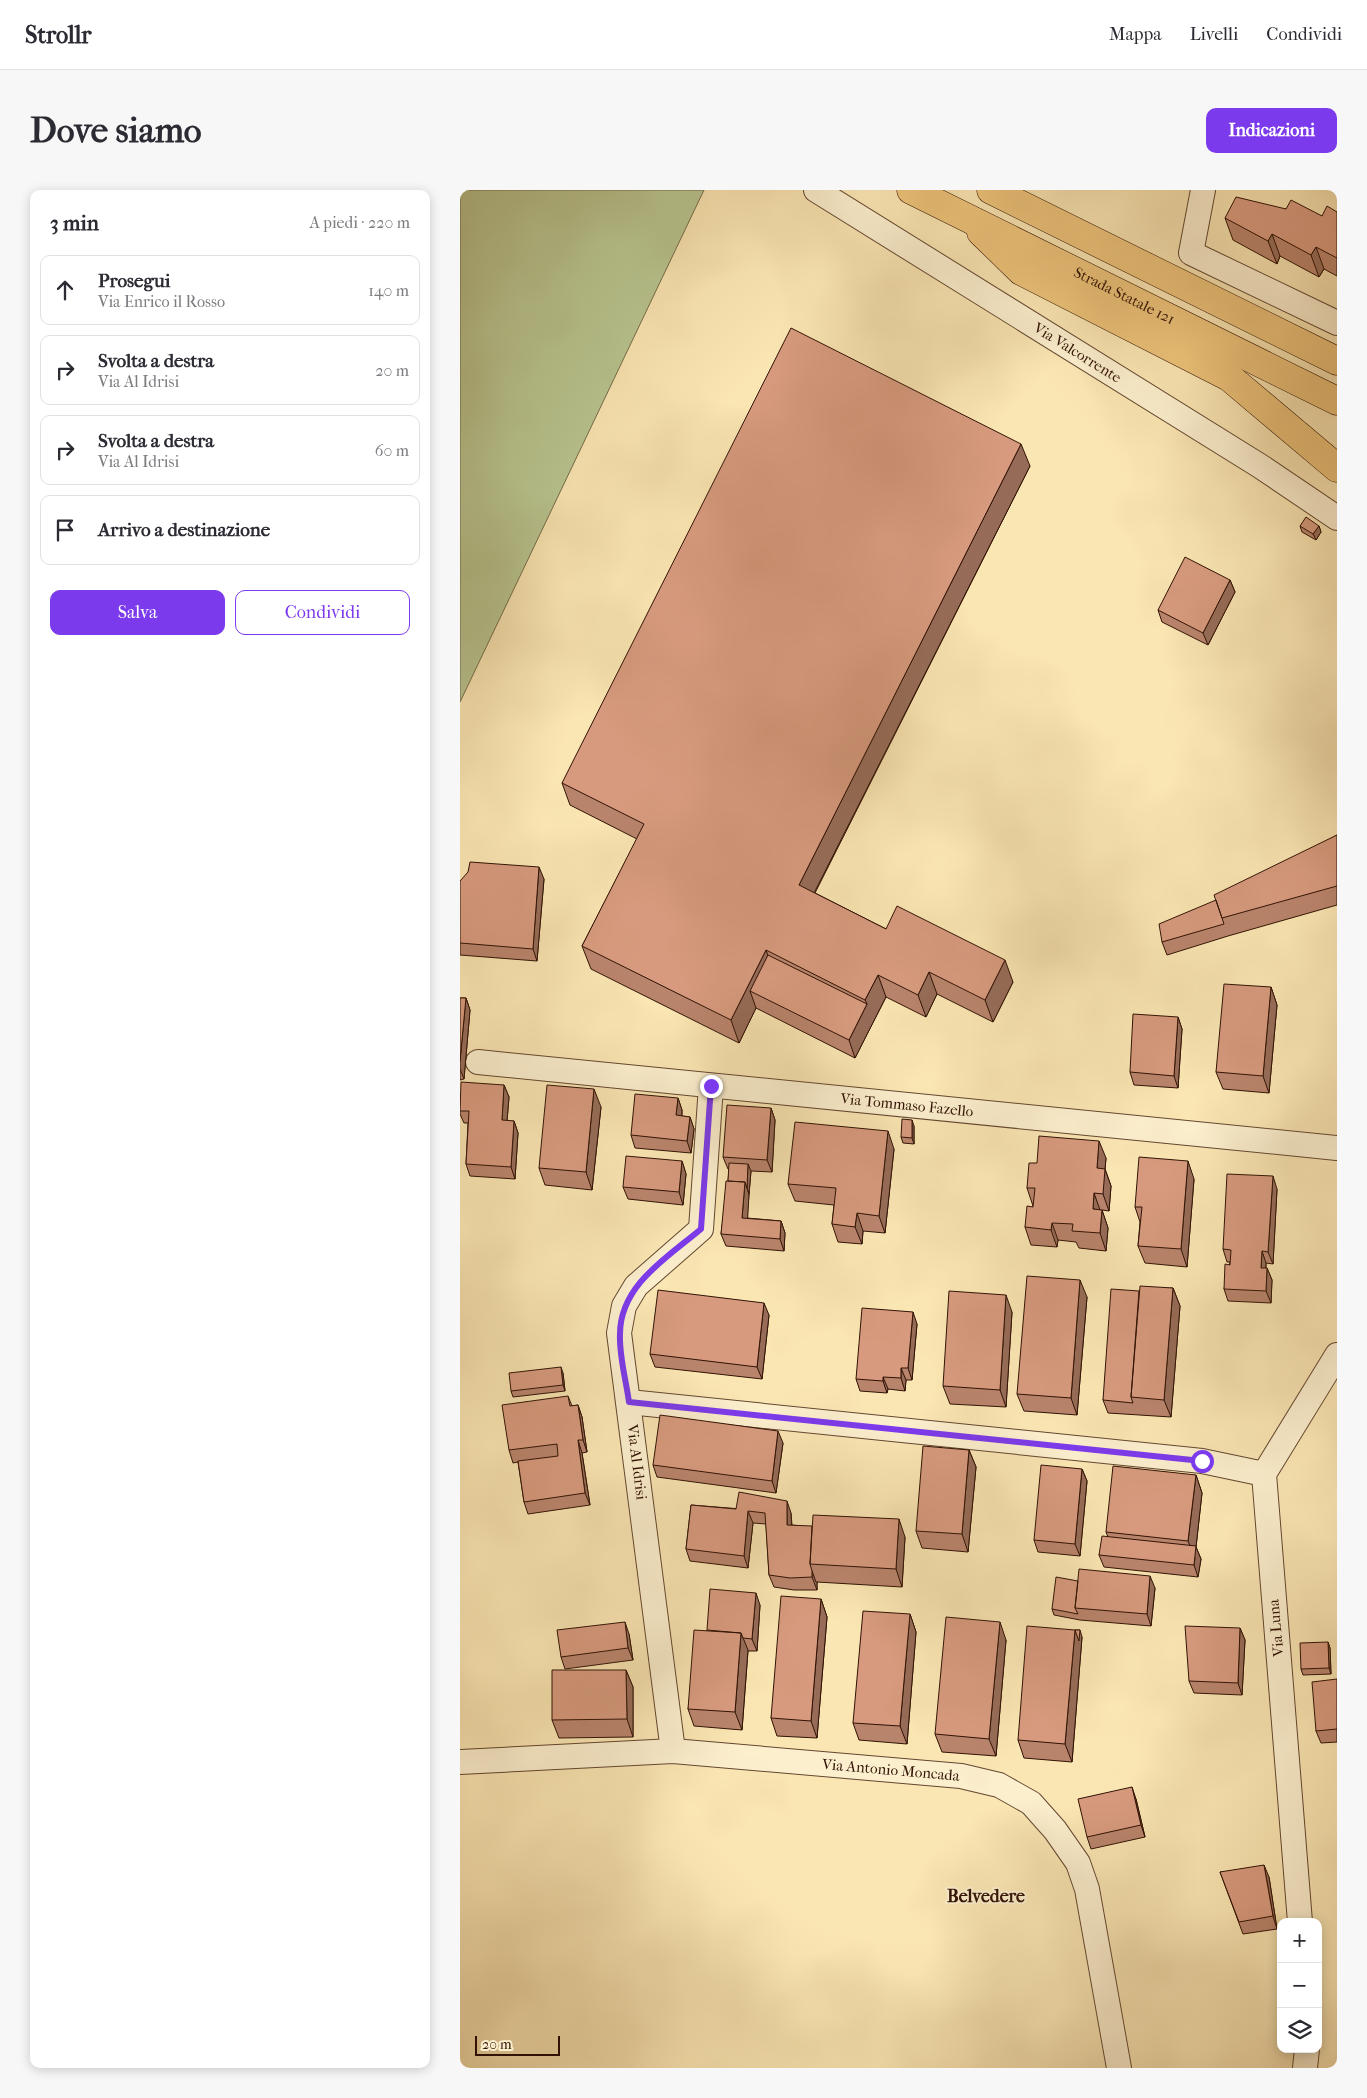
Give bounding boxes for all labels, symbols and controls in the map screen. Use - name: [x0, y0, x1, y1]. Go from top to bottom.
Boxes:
- text: Strollr: [25, 21, 92, 49]
- text: Mappa: [1109, 24, 1162, 45]
- text: Livelli: [1190, 24, 1238, 45]
- text: Condividi: [1266, 24, 1342, 45]
- button: Indicazioni: [1206, 108, 1337, 153]
- text: Dove siamo: [30, 110, 202, 151]
- text: 3 min: [50, 211, 99, 235]
- text: A piedi · 220 m: [310, 213, 410, 232]
- street label: Strada Statale 121: [1071, 263, 1178, 328]
- text: Prosegui: [98, 270, 170, 292]
- icon: ahead: [51, 276, 79, 304]
- text: 140 m: [368, 281, 409, 300]
- text: Via Enrico il Rosso: [98, 292, 225, 311]
- street label: Via Valcorrente: [1030, 318, 1125, 387]
- text: Svolta a destra: [98, 350, 214, 372]
- icon: right: [51, 356, 79, 384]
- text: 20 m: [375, 361, 409, 380]
- text: Via Al Idrisi: [98, 372, 179, 391]
- text: Svolta a destra: [98, 430, 214, 452]
- icon: right: [51, 436, 79, 464]
- text: 60 m: [375, 441, 409, 460]
- text: Via Al Idrisi: [98, 452, 179, 471]
- icon: arrive: [51, 516, 79, 544]
- text: Arrivo a destinazione: [98, 519, 270, 541]
- button: Salva: [50, 590, 225, 635]
- button: Condividi: [235, 590, 410, 635]
- route end: [700, 1075, 723, 1098]
- street label: Via Tommaso Fazello: [838, 1089, 975, 1121]
- street label: Via Al Idrisi: [623, 1422, 651, 1501]
- route start: [1191, 1450, 1214, 1473]
- street label: Via Luna: [1264, 1598, 1288, 1658]
- street label: Via Antonio Moncada: [820, 1755, 961, 1785]
- district label: Belvedere: [947, 1886, 1025, 1907]
- map controls: [1277, 1918, 1322, 2053]
- button: +: [1277, 1918, 1322, 1963]
- button: −: [1277, 1963, 1322, 2008]
- button: layers: [1277, 2008, 1322, 2053]
- scale bar: [475, 2033, 560, 2056]
- text: 20 m: [482, 2036, 512, 2053]

